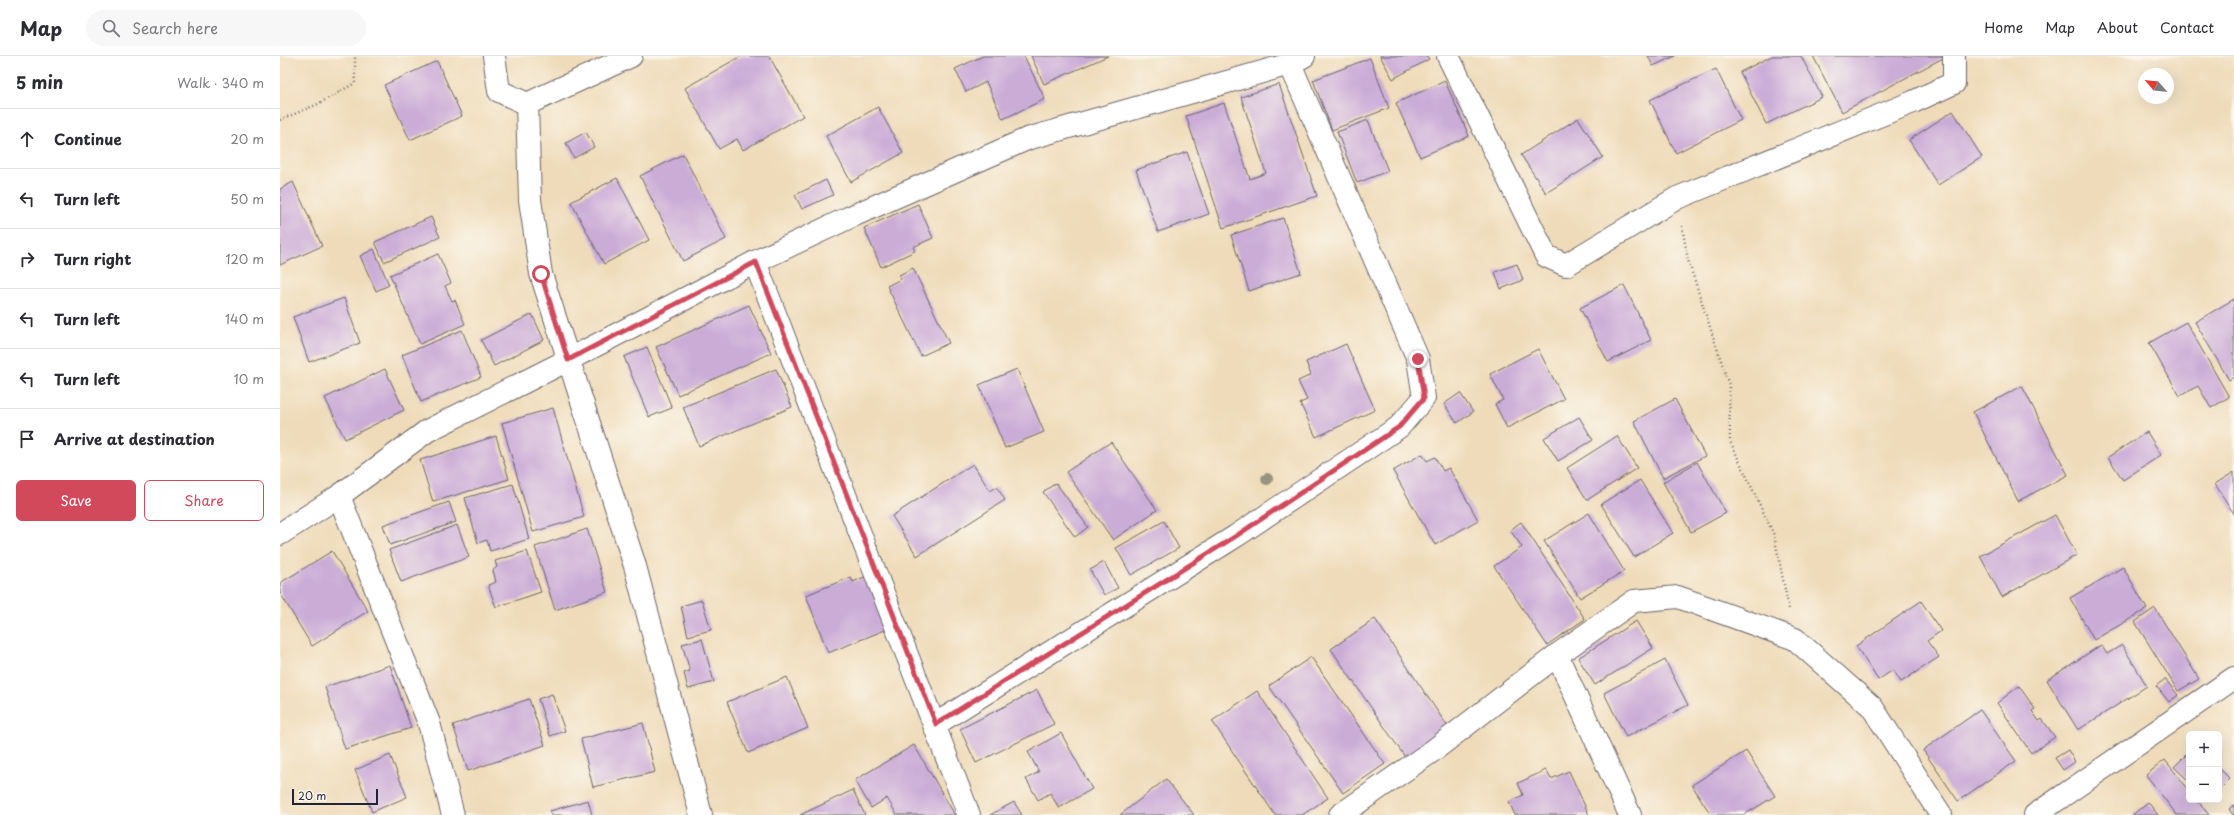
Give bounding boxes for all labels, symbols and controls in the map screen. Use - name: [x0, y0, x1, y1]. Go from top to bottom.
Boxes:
- search box: [86, 10, 366, 46]
- text: Map: [20, 14, 62, 42]
- text: Search here: [132, 16, 218, 39]
- icon: search: [100, 17, 122, 39]
- text: Home: [1984, 17, 2023, 38]
- text: Map: [2045, 17, 2075, 38]
- text: About: [2097, 17, 2138, 38]
- text: Contact: [2160, 17, 2214, 38]
- north arrow: [2138, 68, 2174, 104]
- text: 5 min: [16, 69, 63, 95]
- text: Walk · 340 m: [177, 73, 264, 92]
- text: Continue: [54, 127, 122, 150]
- icon: ahead: [16, 128, 38, 150]
- text: 20 m: [230, 129, 264, 148]
- text: Turn left: [54, 187, 120, 210]
- icon: left: [16, 188, 38, 210]
- text: 50 m: [230, 189, 264, 208]
- text: Turn right: [54, 247, 131, 270]
- icon: right: [16, 248, 38, 270]
- text: 120 m: [225, 249, 264, 268]
- route start: [532, 265, 550, 283]
- text: Turn left: [54, 307, 120, 330]
- icon: left: [16, 308, 38, 330]
- text: 140 m: [225, 309, 264, 328]
- route end: [1409, 350, 1427, 368]
- text: Turn left: [54, 367, 120, 390]
- icon: left: [16, 368, 38, 390]
- text: 10 m: [234, 369, 264, 388]
- text: Arrive at destination: [54, 427, 215, 450]
- icon: arrive: [16, 428, 38, 450]
- button: Save: [16, 480, 136, 521]
- button: Share: [144, 480, 264, 521]
- map controls: [2186, 731, 2222, 803]
- button: +: [2186, 731, 2222, 767]
- button: −: [2186, 767, 2222, 803]
- scale bar: [292, 787, 378, 806]
- text: 20 m: [298, 787, 326, 804]

